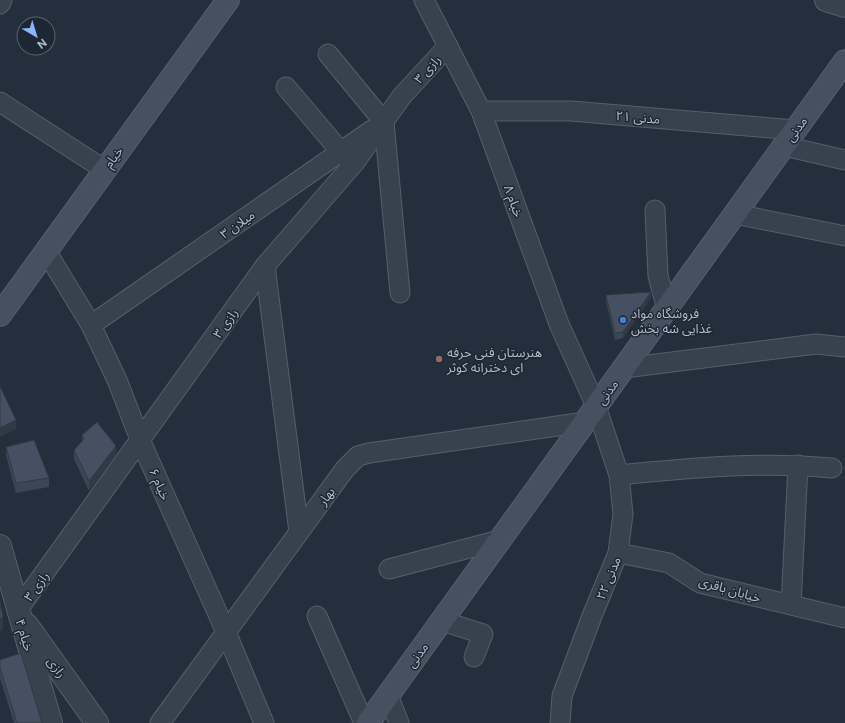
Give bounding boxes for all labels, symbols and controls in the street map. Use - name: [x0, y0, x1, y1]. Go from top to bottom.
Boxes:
- north arrow: [16, 16, 56, 56]
- text: N: [35, 37, 49, 51]
- street label: رازی ۳: [411, 52, 445, 87]
- street label: مدنی ۲۱: [615, 108, 661, 128]
- street label: مدنی: [782, 114, 811, 145]
- street label: خیام: [101, 143, 128, 172]
- street label: خیام ۸: [499, 183, 526, 220]
- street label: میلان ۳: [217, 207, 258, 243]
- street label: رازی ۳: [210, 306, 242, 342]
- place label: فروشگاه مواد غذایی شه بخش: [631, 306, 713, 337]
- marker: فروشگاه مواد غذایی شه بخش: [618, 315, 628, 325]
- place label: هنرستان فنی حرفه ای دخترانه کوثر: [446, 345, 542, 376]
- marker: هنرستان فنی حرفه ای دخترانه کوثر: [434, 354, 444, 364]
- street label: مدنی: [593, 377, 622, 408]
- street label: خیام ۶: [144, 466, 173, 504]
- street label: بهار: [314, 484, 339, 510]
- street label: مدنی ۲۲: [593, 554, 625, 602]
- street label: رازی ۳: [21, 569, 53, 605]
- street label: خیابان باقری: [697, 573, 763, 607]
- street label: خیام ۴: [11, 617, 37, 654]
- street label: مدنی: [403, 640, 432, 671]
- street label: رازی: [43, 654, 69, 681]

